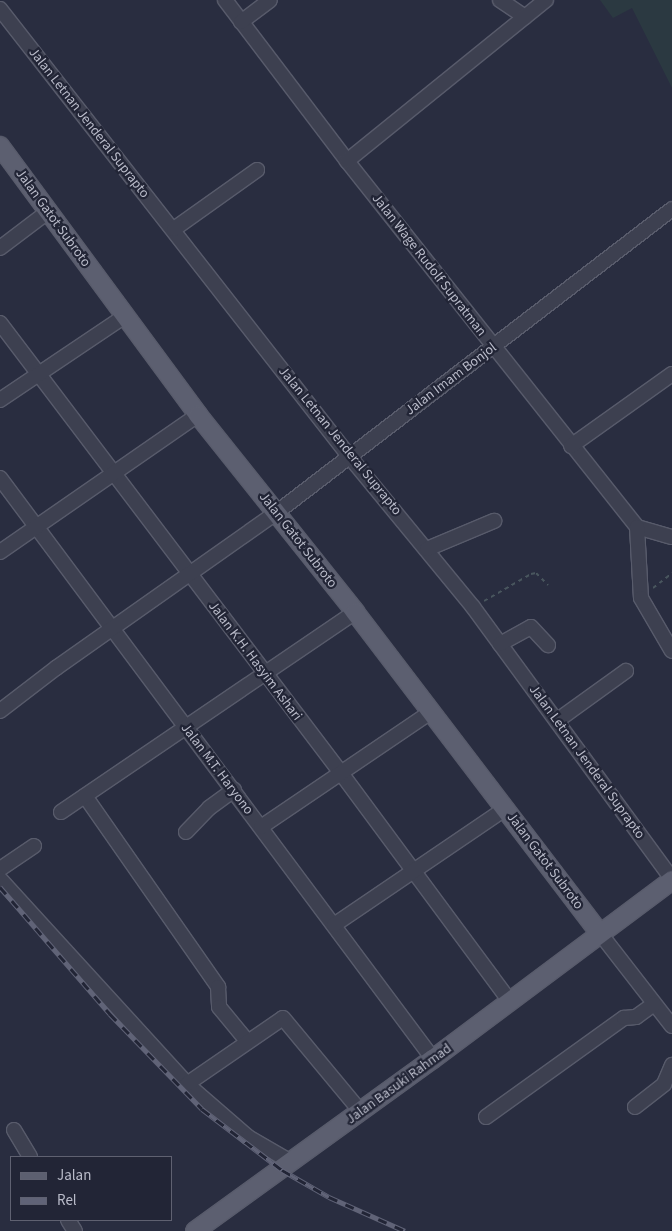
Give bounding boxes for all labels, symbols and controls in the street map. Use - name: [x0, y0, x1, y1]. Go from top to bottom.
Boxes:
- street label: Jalan Letnan Jenderal Suprapto: [25, 44, 153, 202]
- street label: Jalan Gatot Subroto: [12, 166, 94, 270]
- street label: Jalan Wage Rudolf Supratman: [368, 190, 490, 340]
- street label: Jalan Imam Bonjol: [402, 339, 500, 419]
- street label: Jalan Letnan Jenderal Suprapto: [275, 363, 405, 519]
- street label: Jalan Gatot Subroto: [255, 489, 341, 591]
- street label: Jalan K.H. Hasyim Ashari: [205, 598, 305, 724]
- street label: Jalan Letnan Jenderal Suprapto: [525, 682, 649, 842]
- street label: Jalan M.T. Haryono: [177, 720, 257, 818]
- street label: Jalan Gatot Subroto: [503, 809, 587, 913]
- street label: Jalan Basuki Rahmad: [343, 1040, 455, 1128]
- legend: [10, 1156, 172, 1221]
- text: Jalan: [57, 1165, 91, 1186]
- text: Rel: [57, 1190, 77, 1211]

